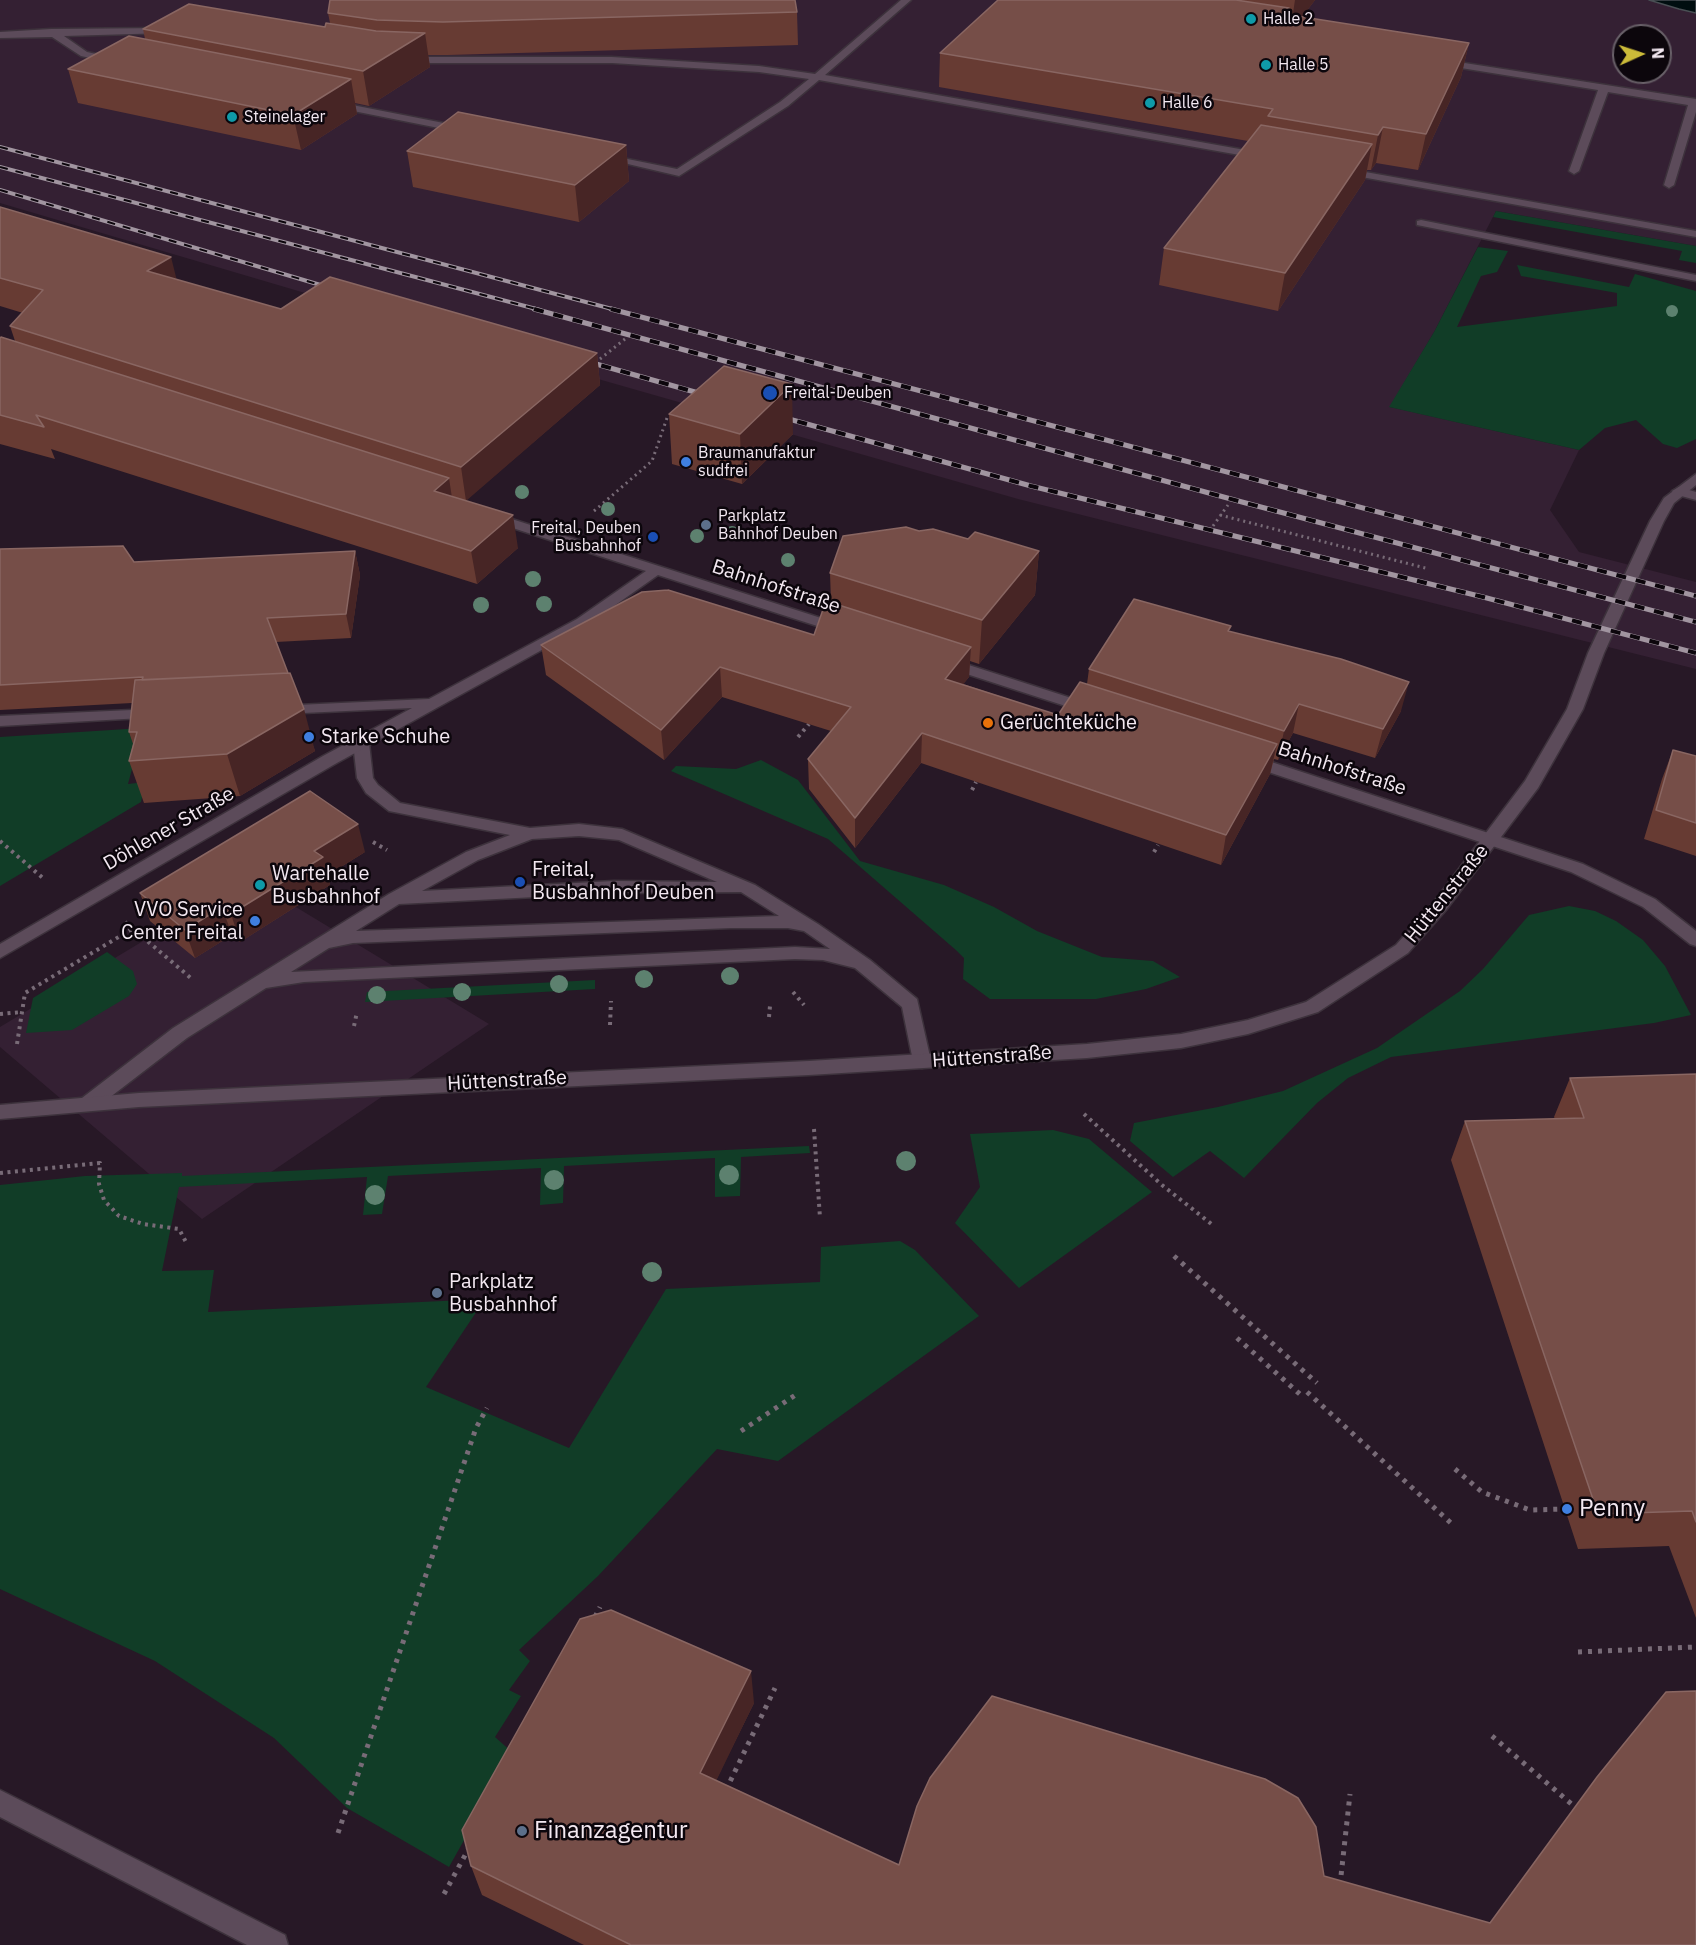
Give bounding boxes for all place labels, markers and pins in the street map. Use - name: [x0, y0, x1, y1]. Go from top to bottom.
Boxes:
- place label: Halle 2: [1263, 9, 1314, 29]
- marker: Halle 2: [1244, 12, 1258, 26]
- place label: Halle 5: [1278, 55, 1329, 75]
- marker: Halle 5: [1259, 58, 1273, 72]
- place label: Halle 6: [1162, 93, 1213, 113]
- marker: Halle 6: [1143, 96, 1157, 110]
- place label: Steinelager: [244, 107, 325, 127]
- marker: Steinelager: [225, 110, 239, 124]
- place label: Freital-Deuben: [784, 383, 892, 403]
- marker: Freital-Deuben: [761, 384, 779, 402]
- place label: Braumanufaktur sudfrei: [698, 443, 815, 481]
- marker: Braumanufaktur sudfrei: [679, 455, 693, 469]
- place label: Parkplatz Bahnhof Deuben: [718, 506, 838, 544]
- place label: Freital, Deuben Busbahnhof: [531, 518, 641, 556]
- marker: Parkplatz Bahnhof Deuben: [699, 518, 713, 532]
- marker: Freital, Deuben Busbahnhof: [646, 530, 660, 544]
- place label: Gerüchteküche: [1000, 711, 1137, 735]
- marker: Gerüchteküche: [981, 716, 995, 730]
- place label: Starke Schuhe: [321, 725, 450, 749]
- marker: Starke Schuhe: [302, 730, 316, 744]
- place label: Freital, Busbahnhof Deuben: [532, 858, 714, 905]
- place label: Wartehalle Busbahnhof: [272, 862, 380, 909]
- marker: Freital, Busbahnhof Deuben: [513, 875, 527, 889]
- marker: Wartehalle Busbahnhof: [253, 878, 267, 892]
- place label: VVO Service Center Freital: [121, 898, 243, 945]
- marker: VVO Service Center Freital: [248, 914, 262, 928]
- place label: Parkplatz Busbahnhof: [449, 1270, 557, 1317]
- marker: Parkplatz Busbahnhof: [430, 1286, 444, 1300]
- place label: Penny: [1579, 1495, 1645, 1523]
- marker: Penny: [1560, 1502, 1574, 1516]
- place label: Finanzagentur: [534, 1817, 688, 1845]
- marker: Finanzagentur: [515, 1824, 529, 1838]

